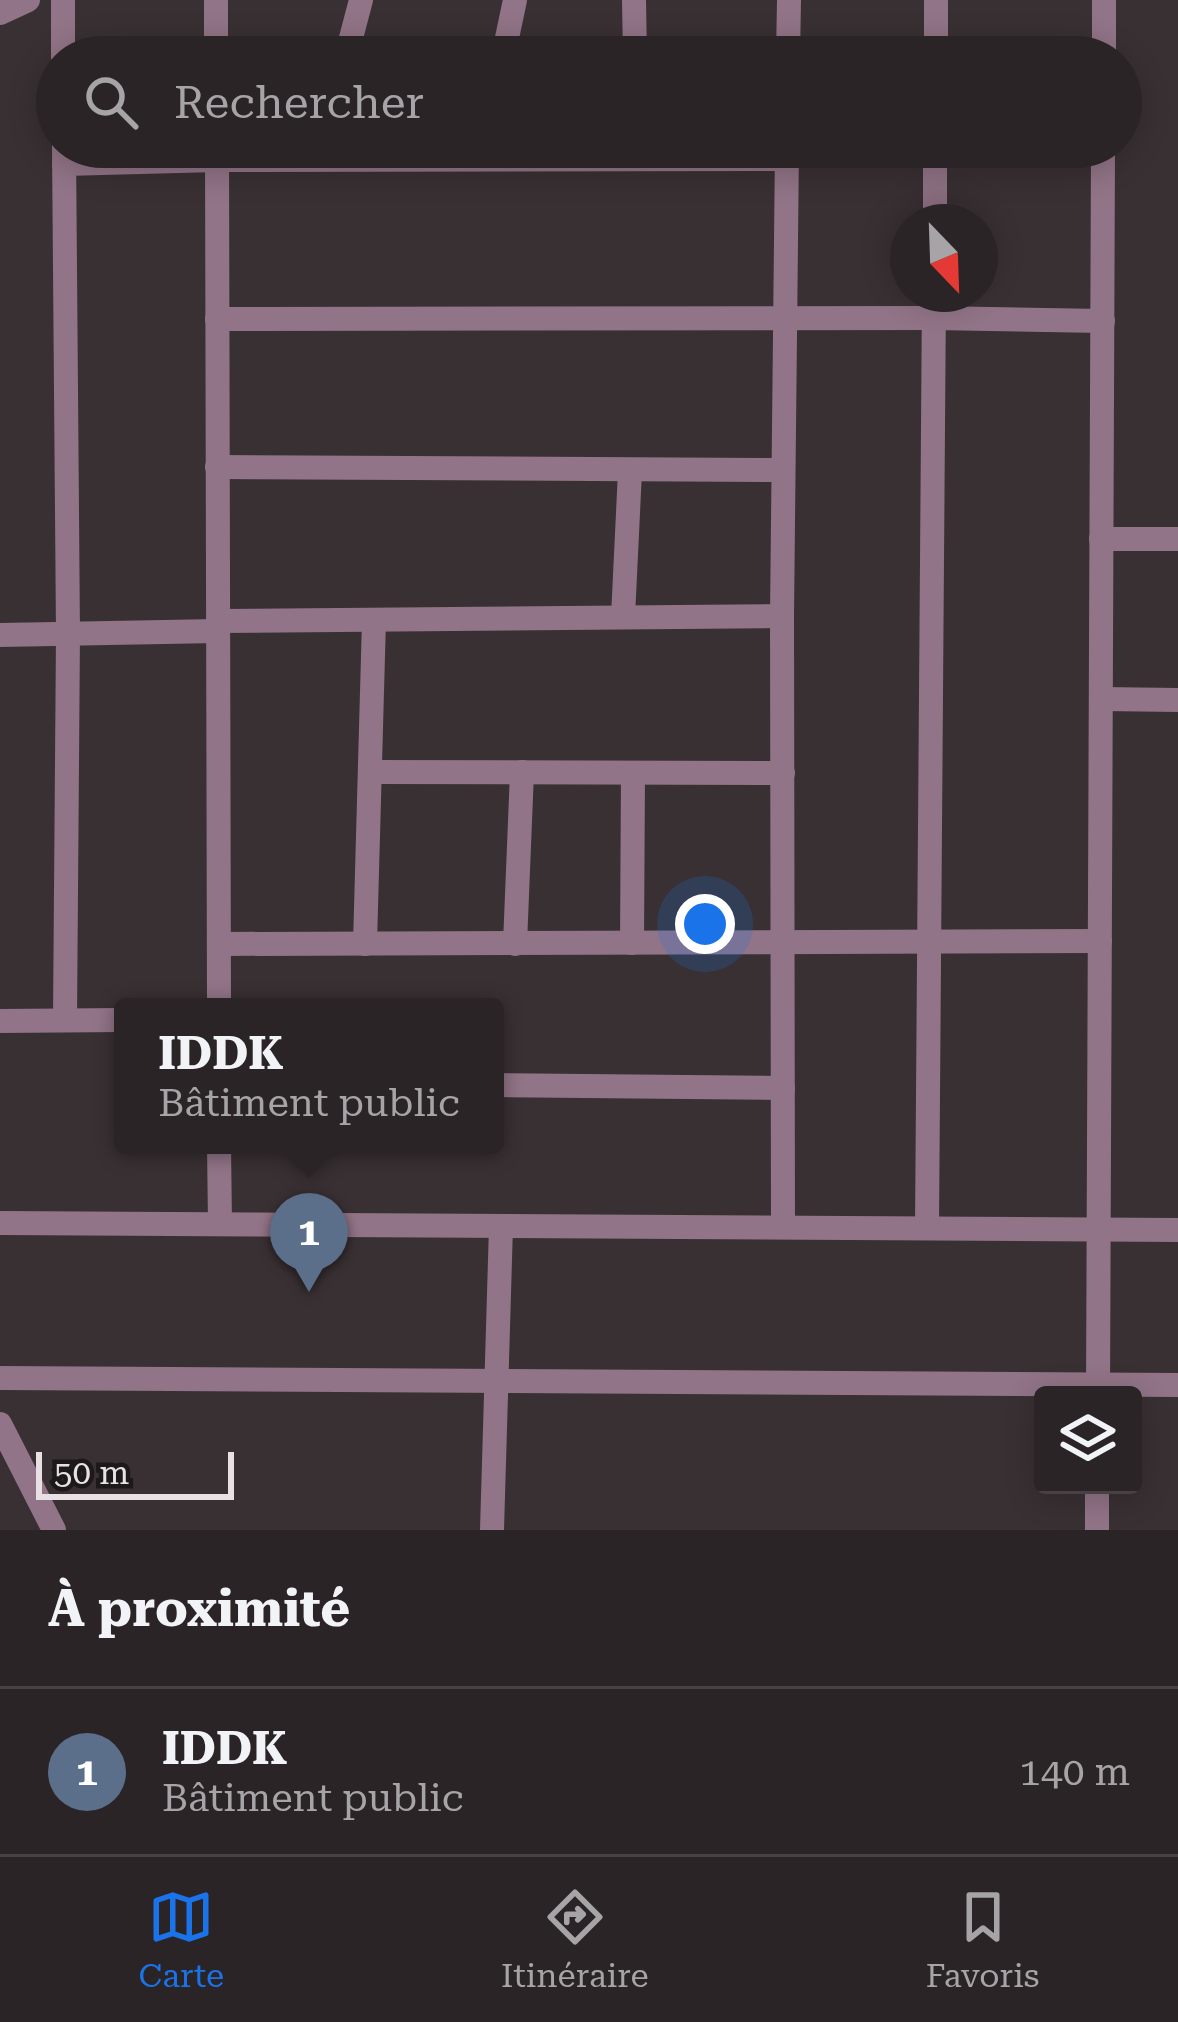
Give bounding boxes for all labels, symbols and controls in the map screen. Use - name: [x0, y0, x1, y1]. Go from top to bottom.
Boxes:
- search box: [36, 36, 1142, 168]
- icon: search: [78, 69, 144, 135]
- text: Rechercher: [174, 76, 424, 129]
- north arrow: [890, 204, 998, 312]
- your location: [675, 894, 735, 954]
- popup: [114, 998, 504, 1154]
- text: IDDK: [158, 1027, 284, 1080]
- text: Bâtiment public: [158, 1080, 460, 1126]
- pin: 1: [270, 1193, 348, 1292]
- map controls: [1034, 1386, 1142, 1494]
- button: layers: [1034, 1386, 1142, 1494]
- scale bar: [36, 1446, 234, 1499]
- text: 50 m: [54, 1453, 129, 1492]
- text: À proximité: [48, 1579, 350, 1638]
- text: IDDK: [162, 1722, 287, 1775]
- text: 1: [76, 1749, 98, 1795]
- text: 140 m: [1019, 1749, 1130, 1795]
- text: Bâtiment public: [162, 1775, 463, 1821]
- tab: Carte: [138, 1884, 224, 1995]
- tab: Itinéraire: [501, 1884, 649, 1995]
- tab: Favoris: [926, 1884, 1040, 1995]

